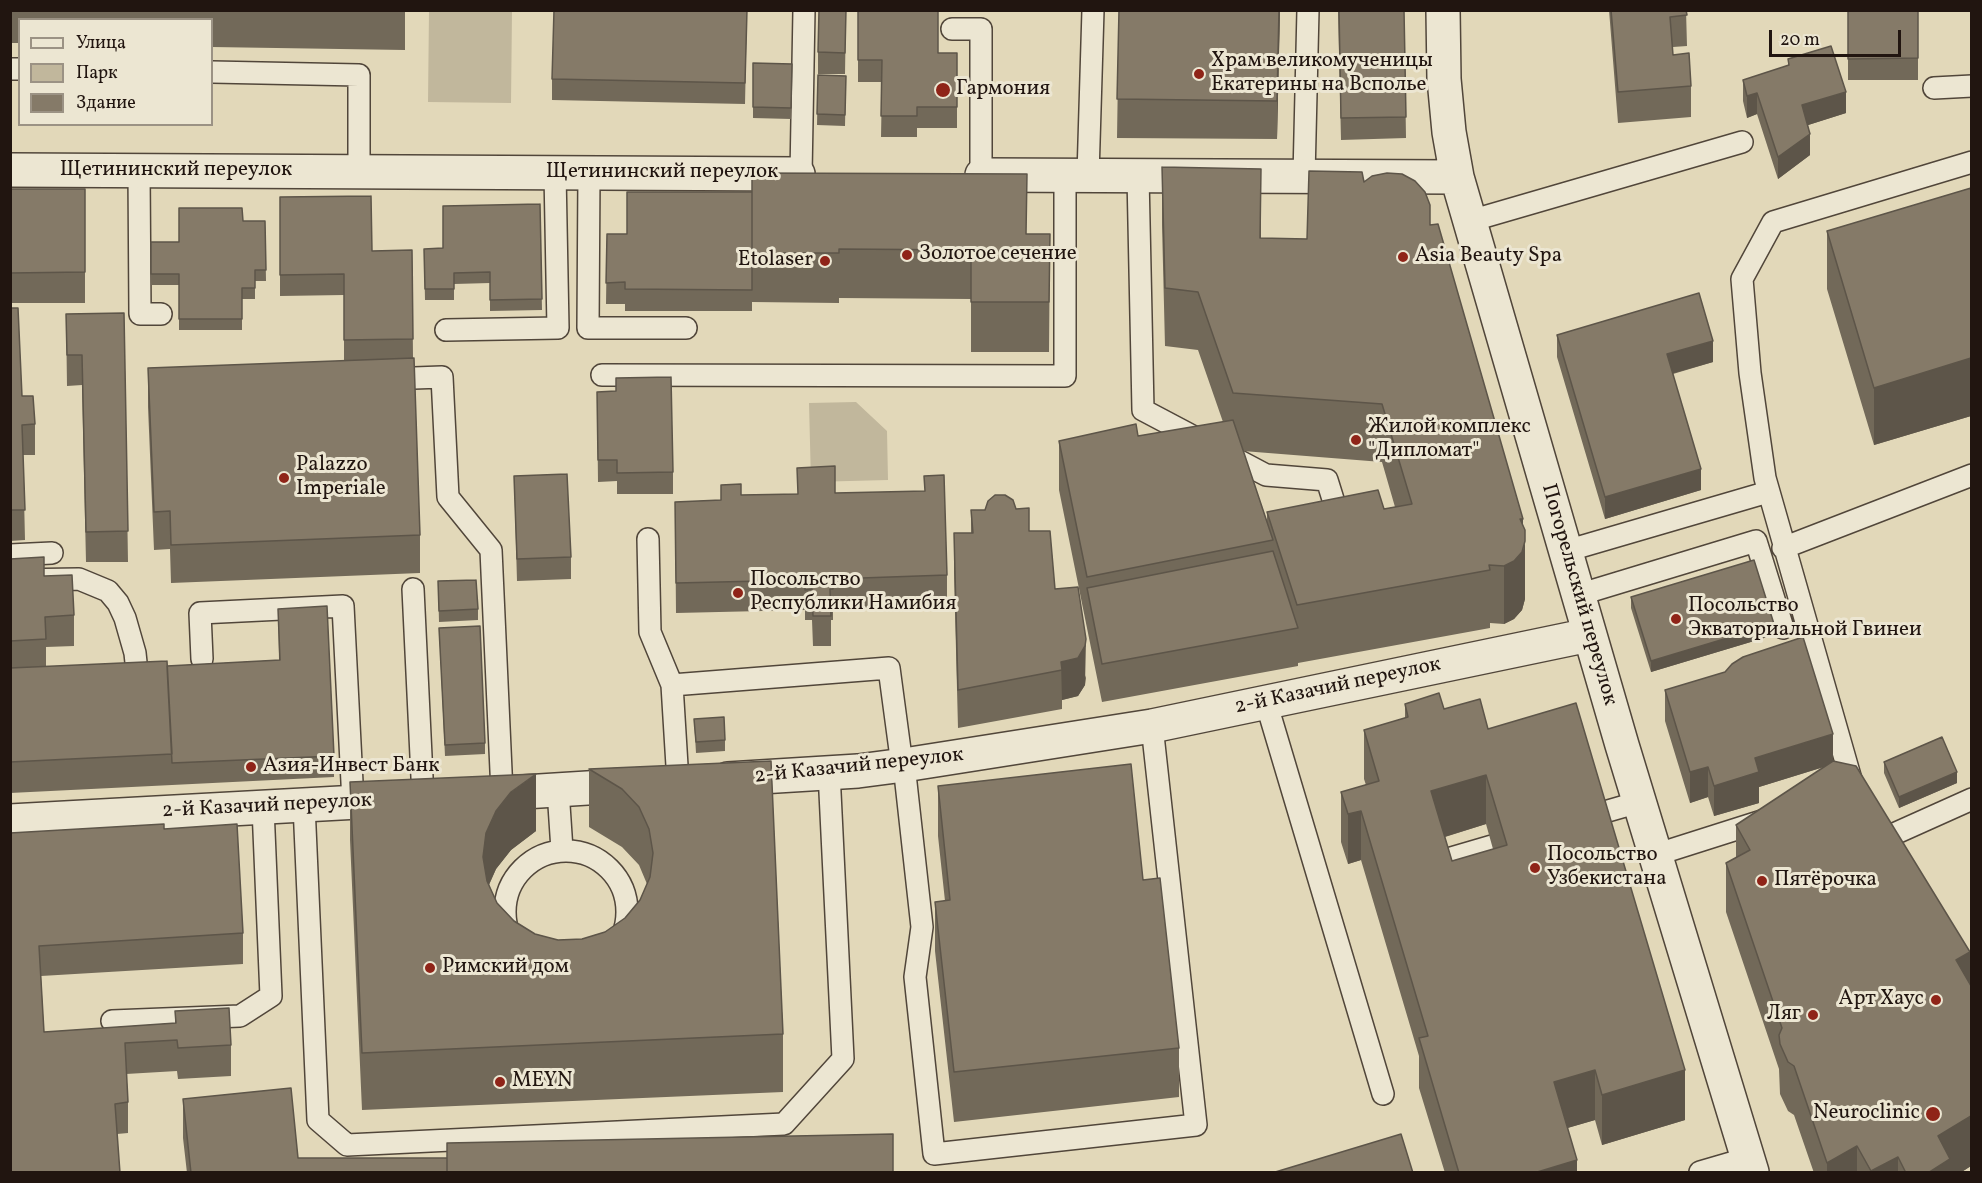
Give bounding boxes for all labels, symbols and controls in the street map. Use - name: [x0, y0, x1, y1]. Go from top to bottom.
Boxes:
- legend: [18, 18, 213, 126]
- scale bar: [1772, 18, 1904, 56]
- text: 20 m: [1780, 28, 1820, 53]
- text: Улица: [76, 31, 126, 56]
- place label: Храм великомученицы Екатерины на Всполье: [1211, 49, 1433, 99]
- text: Парк: [76, 61, 118, 86]
- marker: Храм великомученицы Екатерины на Всполье: [1192, 67, 1206, 81]
- place label: Гармония: [956, 77, 1050, 103]
- marker: Гармония: [934, 81, 952, 99]
- text: Здание: [76, 91, 136, 116]
- street label: Щетининский переулок: [60, 158, 292, 184]
- street label: Щетининский переулок: [546, 160, 778, 186]
- place label: Золотое сечение: [919, 242, 1077, 268]
- place label: Asia Beauty Spa: [1415, 244, 1562, 270]
- place label: Etolaser: [738, 248, 813, 274]
- marker: Золотое сечение: [900, 248, 914, 262]
- marker: Asia Beauty Spa: [1396, 250, 1410, 264]
- marker: Etolaser: [818, 254, 832, 268]
- place label: Жилой комплекс "Дипломат": [1368, 415, 1531, 465]
- marker: Жилой комплекс "Дипломат": [1349, 433, 1363, 447]
- place label: Palazzo Imperiale: [296, 453, 386, 503]
- marker: Palazzo Imperiale: [277, 471, 291, 485]
- street label: Погорельский переулок: [1534, 481, 1622, 709]
- place label: Посольство Республики Намибия: [750, 568, 956, 618]
- marker: Посольство Республики Намибия: [731, 586, 745, 600]
- place label: Посольство Экваториальной Гвинеи: [1688, 594, 1922, 644]
- marker: Посольство Экваториальной Гвинеи: [1669, 612, 1683, 626]
- street label: 2-й Казачий переулок: [1233, 653, 1443, 721]
- street label: 2-й Казачий переулок: [753, 743, 965, 791]
- place label: Азия-Инвест Банк: [263, 754, 440, 780]
- marker: Азия-Инвест Банк: [244, 760, 258, 774]
- street label: 2-й Казачий переулок: [161, 789, 373, 825]
- place label: Посольство Узбекистана: [1547, 843, 1667, 893]
- marker: Посольство Узбекистана: [1528, 861, 1542, 875]
- place label: Пятёрочка: [1774, 868, 1877, 894]
- marker: Пятёрочка: [1755, 874, 1769, 888]
- place label: Римский дом: [442, 955, 569, 981]
- marker: Римский дом: [423, 961, 437, 975]
- place label: Арт Хаус: [1839, 987, 1924, 1013]
- marker: Арт Хаус: [1929, 993, 1943, 1007]
- place label: Ляг: [1767, 1002, 1801, 1028]
- marker: Ляг: [1806, 1008, 1820, 1022]
- place label: MEYN: [512, 1069, 573, 1095]
- marker: MEYN: [493, 1075, 507, 1089]
- place label: Neuroclinic: [1813, 1101, 1920, 1127]
- marker: Neuroclinic: [1924, 1105, 1942, 1123]

